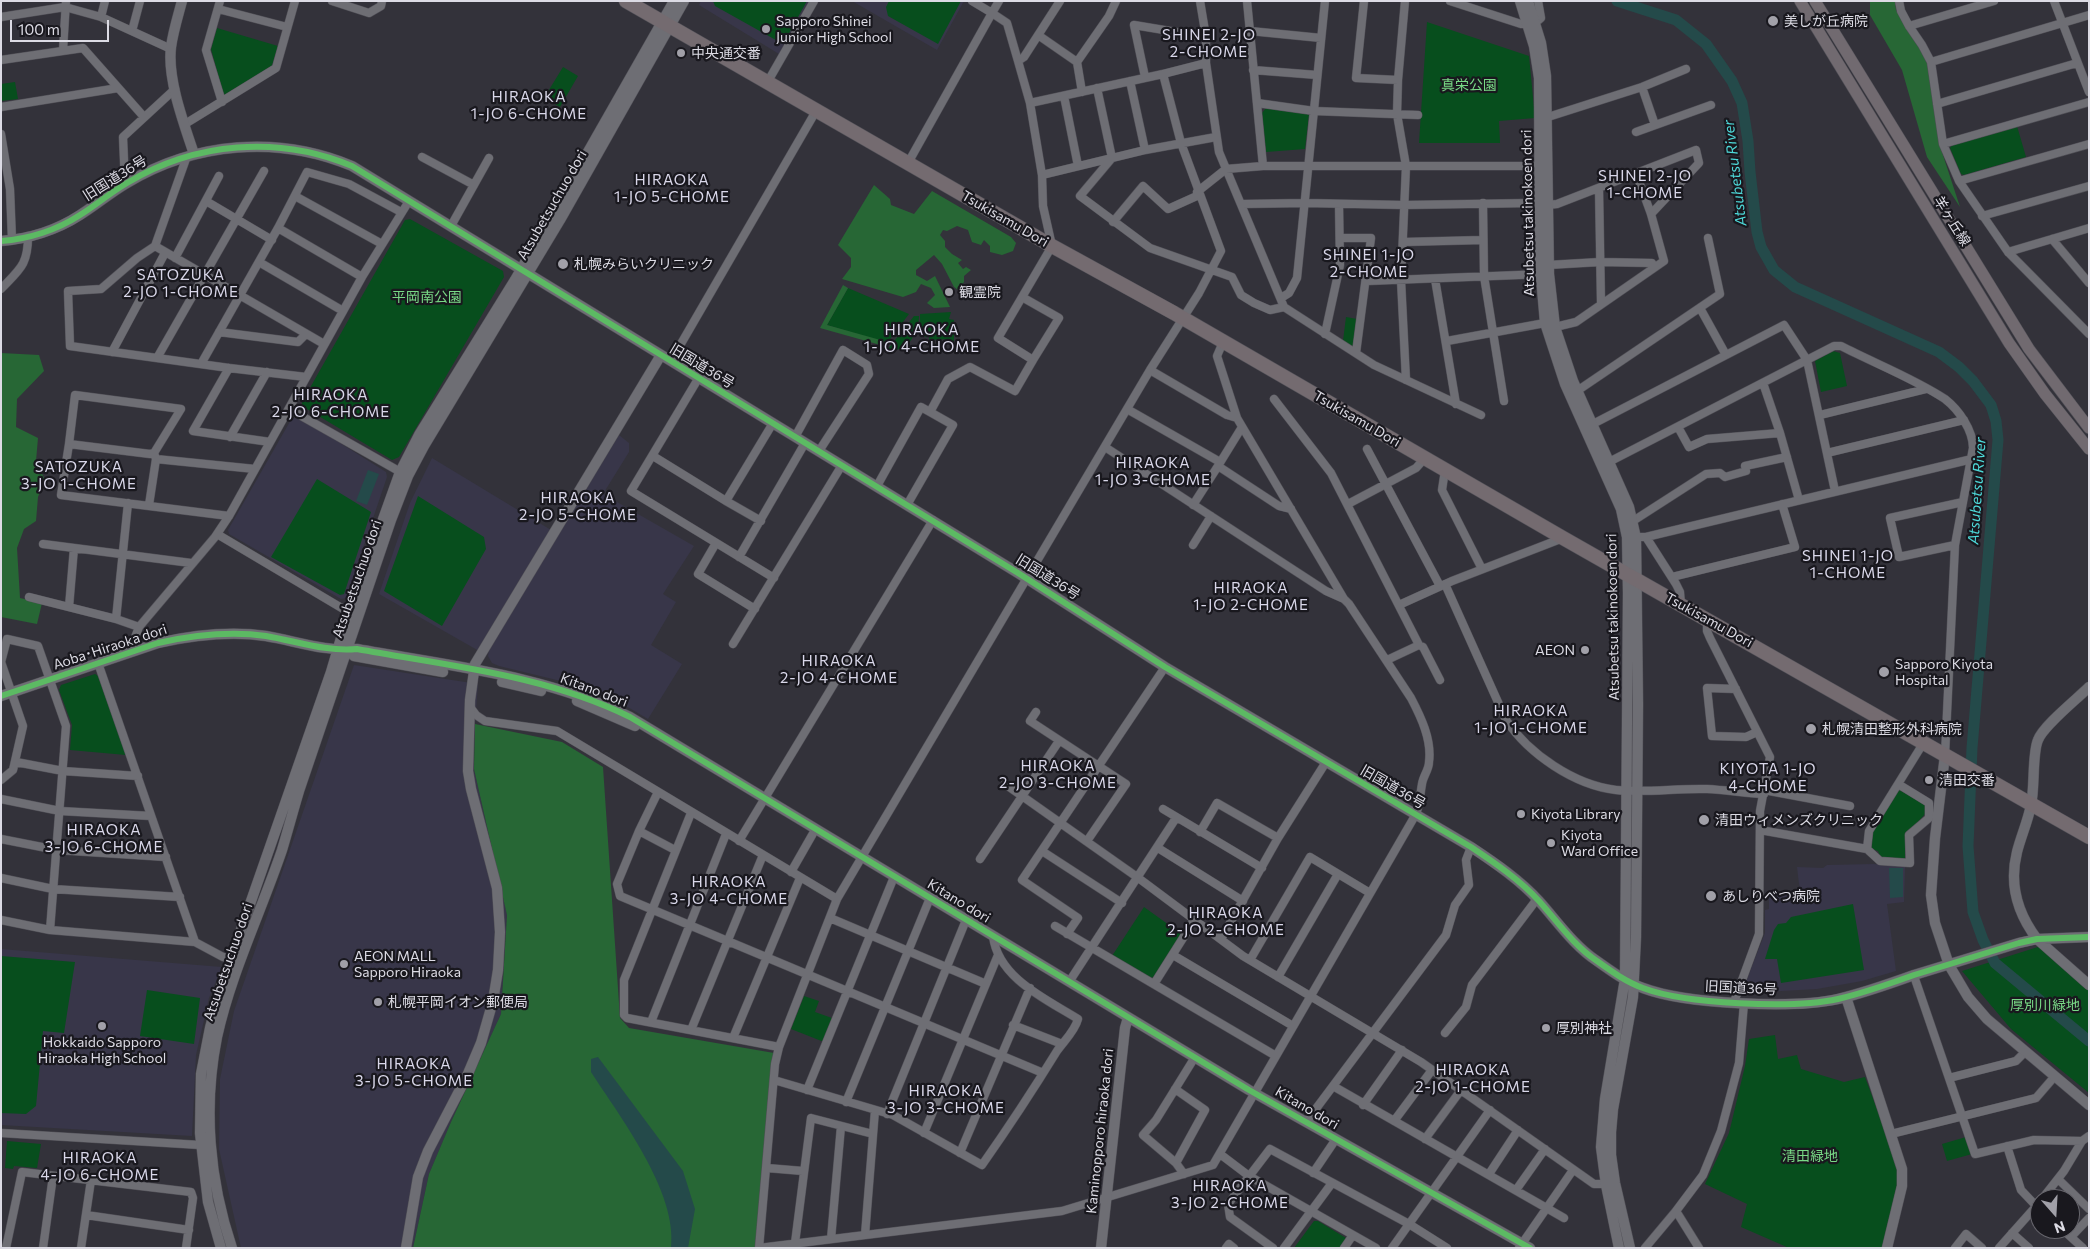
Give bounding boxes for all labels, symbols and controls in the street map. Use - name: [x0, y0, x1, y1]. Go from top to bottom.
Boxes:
- scale bar: [12, 10, 111, 42]
- place label: Sapporo Shinei Junior High School: [776, 13, 892, 46]
- place label: 美しが丘病院: [1784, 13, 1868, 29]
- marker: 美しが丘病院: [1766, 14, 1780, 28]
- text: 100 m: [18, 20, 60, 38]
- marker: Sapporo Shinei Junior High School: [760, 23, 772, 35]
- district label: SHINEI 2-JO 2-CHOME: [1161, 26, 1257, 61]
- place label: 中央通交番: [691, 45, 761, 61]
- marker: 中央通交番: [675, 47, 687, 59]
- park label: 真栄公園: [1441, 77, 1497, 93]
- district label: HIRAOKA 1-JO 6-CHOME: [469, 88, 589, 123]
- water label: Atsubetsu River: [1720, 119, 1750, 227]
- street label: Atsubetsu takinokoen dori: [1518, 129, 1538, 297]
- street label: Atsubetsuchuo dori: [514, 147, 590, 263]
- street label: 旧国道36号: [80, 152, 150, 204]
- district label: SHINEI 2-JO 1-CHOME: [1597, 167, 1693, 202]
- district label: HIRAOKA 1-JO 5-CHOME: [613, 171, 731, 206]
- street label: Tsukisamu Dori: [959, 187, 1051, 251]
- street label: 羊ヶ丘線: [1930, 193, 1974, 249]
- district label: SHINEI 1-JO 2-CHOME: [1322, 246, 1416, 281]
- place label: 札幌みらいクリニック: [574, 256, 714, 272]
- marker: 札幌みらいクリニック: [556, 257, 570, 271]
- district label: SATOZUKA 2-JO 1-CHOME: [122, 266, 240, 301]
- place label: 観霊院: [959, 284, 1001, 300]
- marker: 観霊院: [943, 286, 955, 298]
- park label: 平岡南公園: [392, 289, 462, 305]
- district label: HIRAOKA 1-JO 4-CHOME: [862, 321, 982, 356]
- street label: 旧国道36号: [667, 340, 737, 392]
- district label: HIRAOKA 2-JO 6-CHOME: [270, 386, 392, 421]
- street label: Tsukisamu Dori: [1311, 387, 1403, 451]
- water label: Atsubetsu River: [1964, 437, 1990, 545]
- district label: HIRAOKA 1-JO 3-CHOME: [1094, 454, 1212, 489]
- district label: SATOZUKA 3-JO 1-CHOME: [20, 458, 138, 493]
- district label: HIRAOKA 2-JO 5-CHOME: [518, 489, 638, 524]
- street label: Atsubetsuchuo dori: [329, 518, 385, 640]
- street label: Atsubetsu takinokoen dori: [1603, 533, 1623, 701]
- district label: SHINEI 1-JO 1-CHOME: [1801, 547, 1895, 582]
- street label: 旧国道36号: [1013, 551, 1083, 603]
- district label: HIRAOKA 1-JO 2-CHOME: [1192, 579, 1310, 614]
- street label: Tsukisamu Dori: [1662, 589, 1756, 651]
- street label: Aoba･Hiraoka dori: [51, 621, 169, 673]
- place label: AEON: [1535, 642, 1575, 658]
- marker: AEON: [1579, 644, 1591, 656]
- district label: HIRAOKA 2-JO 4-CHOME: [778, 652, 900, 687]
- place label: Sapporo Kiyota Hospital: [1895, 656, 1993, 689]
- marker: Sapporo Kiyota Hospital: [1877, 665, 1891, 679]
- street label: Kitano dori: [558, 669, 630, 711]
- district label: HIRAOKA 1-JO 1-CHOME: [1473, 702, 1589, 737]
- place label: 札幌清田整形外科病院: [1822, 721, 1962, 737]
- marker: 札幌清田整形外科病院: [1804, 722, 1818, 736]
- district label: HIRAOKA 2-JO 3-CHOME: [998, 757, 1118, 792]
- district label: KIYOTA 1-JO 4-CHOME: [1718, 760, 1818, 795]
- street label: 旧国道36号: [1357, 762, 1429, 812]
- place label: 清田交番: [1939, 772, 1995, 788]
- marker: 清田交番: [1923, 774, 1935, 786]
- place label: Kiyota Library: [1531, 806, 1621, 822]
- marker: Kiyota Library: [1515, 808, 1527, 820]
- place label: 清田ウィメンズクリニック: [1715, 812, 1883, 828]
- marker: 清田ウィメンズクリニック: [1697, 813, 1711, 827]
- district label: HIRAOKA 3-JO 6-CHOME: [43, 821, 165, 856]
- place label: Kiyota Ward Office: [1561, 827, 1638, 860]
- marker: Kiyota Ward Office: [1545, 837, 1557, 849]
- district label: HIRAOKA 3-JO 4-CHOME: [668, 873, 790, 908]
- street label: Kitano dori: [924, 876, 994, 926]
- place label: あしりべつ病院: [1722, 888, 1820, 904]
- marker: あしりべつ病院: [1704, 889, 1718, 903]
- street label: Atsubetsuchuo dori: [200, 901, 256, 1023]
- district label: HIRAOKA 2-JO 2-CHOME: [1166, 904, 1286, 939]
- place label: AEON MALL Sapporo Hiraoka: [354, 948, 461, 980]
- marker: AEON MALL Sapporo Hiraoka: [338, 958, 350, 970]
- street label: 旧国道36号: [1704, 978, 1778, 998]
- place label: 札幌平岡イオン郵便局: [388, 994, 528, 1010]
- marker: 札幌平岡イオン郵便局: [372, 996, 384, 1008]
- park label: 厚別川緑地: [2010, 997, 2080, 1013]
- marker: Hokkaido Sapporo Hiraoka High School: [96, 1020, 108, 1032]
- place label: 厚別神社: [1556, 1020, 1612, 1036]
- marker: 厚別神社: [1540, 1022, 1552, 1034]
- place label: Hokkaido Sapporo Hiraoka High School: [38, 1034, 166, 1066]
- street label: Kaminopporo hiraoka dori: [1083, 1047, 1117, 1215]
- district label: HIRAOKA 3-JO 5-CHOME: [353, 1055, 475, 1090]
- district label: HIRAOKA 2-JO 1-CHOME: [1414, 1061, 1532, 1096]
- district label: HIRAOKA 3-JO 3-CHOME: [885, 1082, 1007, 1117]
- street label: Kitano dori: [1272, 1083, 1342, 1133]
- park label: 清田緑地: [1782, 1148, 1838, 1164]
- district label: HIRAOKA 4-JO 6-CHOME: [39, 1149, 161, 1184]
- district label: HIRAOKA 3-JO 2-CHOME: [1170, 1177, 1290, 1212]
- north arrow: [2030, 1189, 2080, 1239]
- text: N: [2052, 1218, 2067, 1237]

